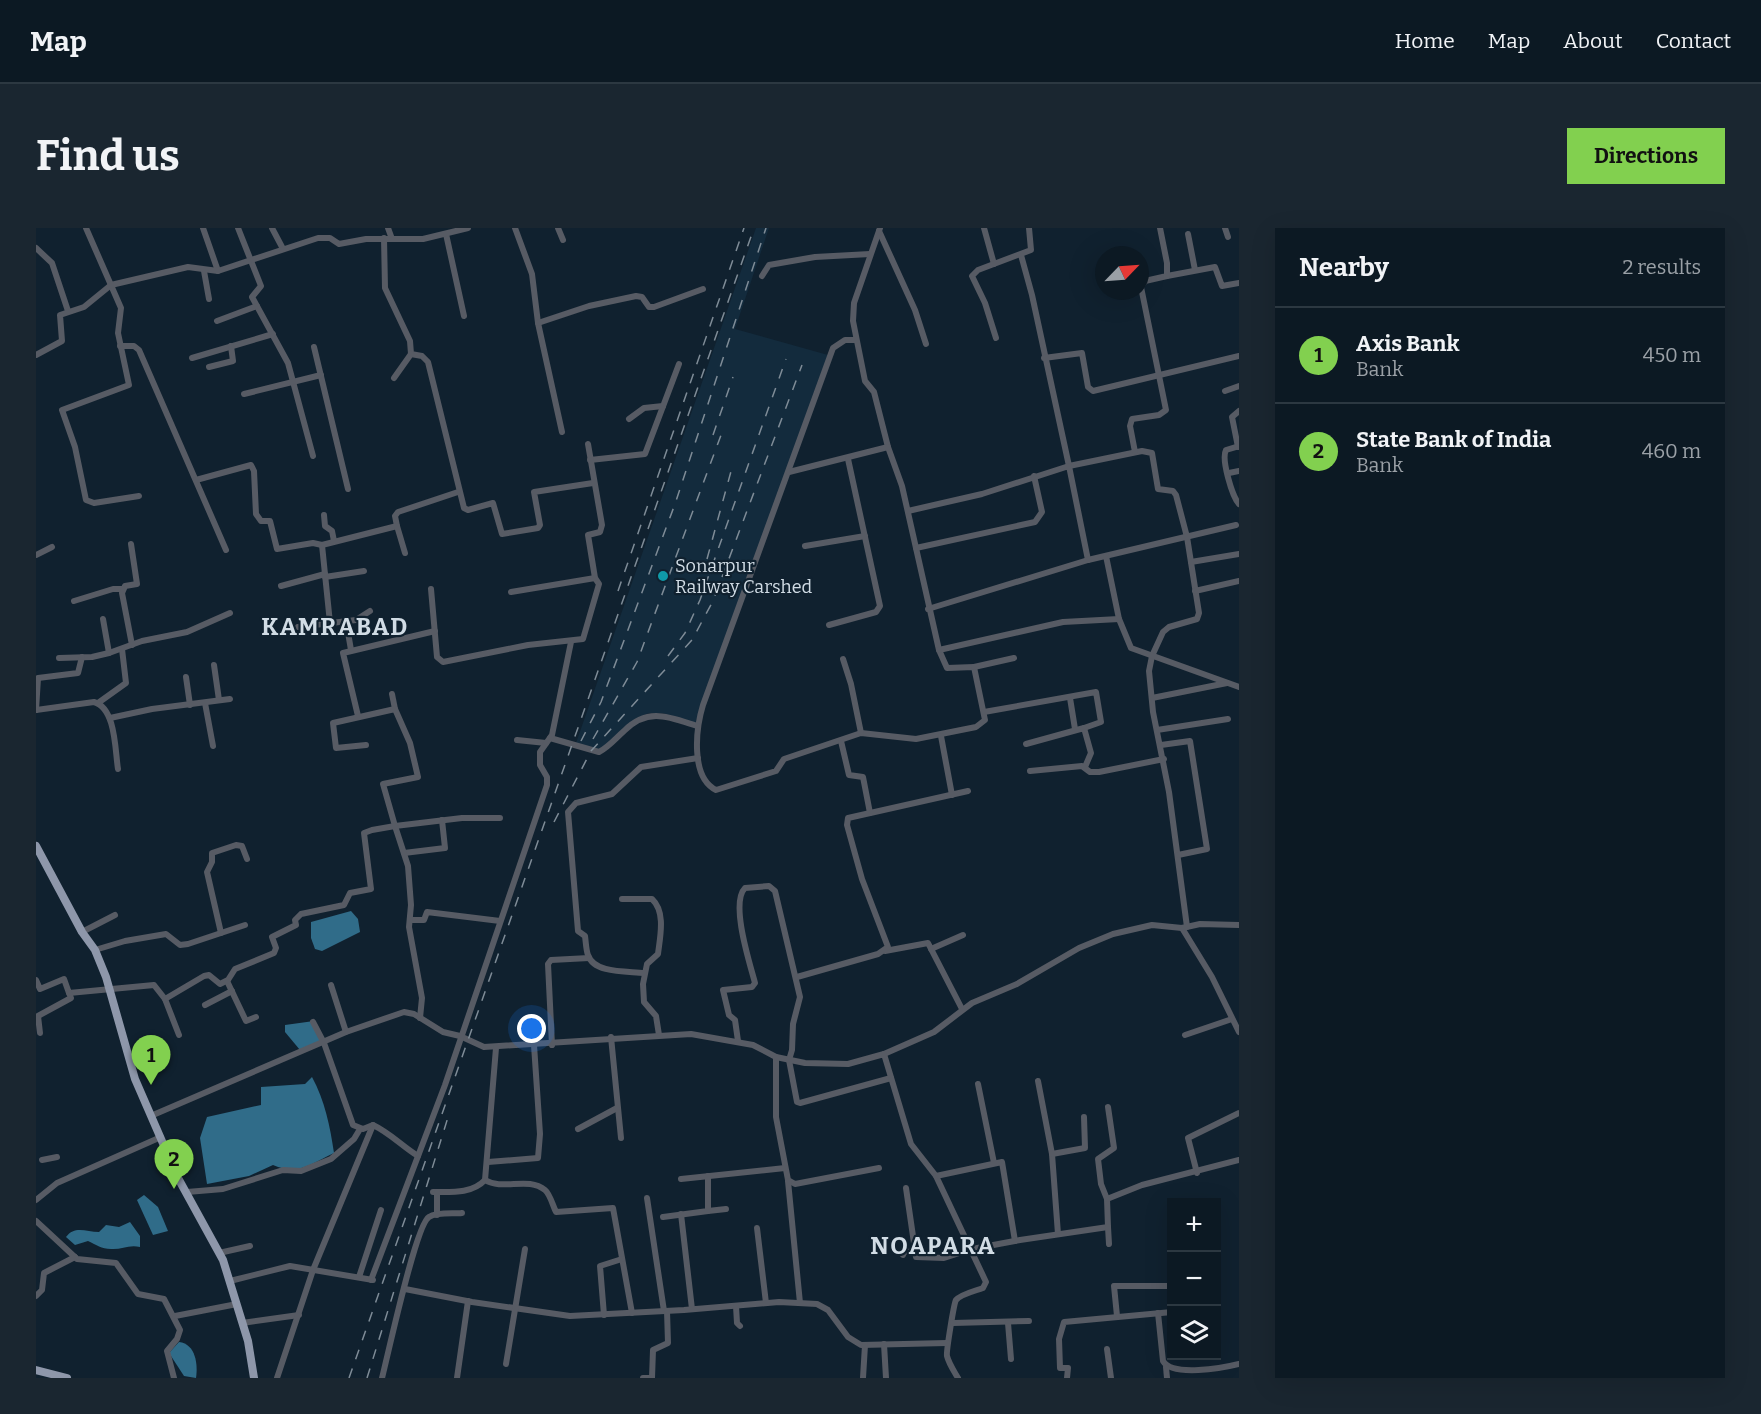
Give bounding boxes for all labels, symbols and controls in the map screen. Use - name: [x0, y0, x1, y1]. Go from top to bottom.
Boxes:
- text: Map: [30, 25, 87, 58]
- text: Home: [1395, 28, 1455, 54]
- text: Map: [1488, 28, 1530, 54]
- text: About: [1563, 28, 1623, 54]
- text: Contact: [1656, 28, 1731, 54]
- button: Directions: [1567, 128, 1725, 184]
- text: Find us: [36, 131, 180, 181]
- north arrow: [1095, 246, 1149, 300]
- text: Nearby: [1299, 252, 1389, 283]
- text: 2 results: [1622, 255, 1701, 279]
- text: Axis Bank: [1356, 330, 1460, 357]
- text: 1: [1314, 343, 1323, 367]
- text: 450 m: [1643, 343, 1701, 367]
- text: Bank: [1356, 357, 1403, 381]
- text: State Bank of India: [1356, 426, 1551, 453]
- text: 2: [1313, 439, 1324, 463]
- text: 460 m: [1642, 439, 1701, 463]
- text: Bank: [1356, 453, 1403, 477]
- place label: Sonarpur Railway Carshed: [675, 555, 813, 598]
- marker: Sonarpur Railway Carshed: [656, 569, 670, 583]
- district label: KAMRABAD: [261, 613, 409, 641]
- your location: [517, 1014, 546, 1043]
- pin: 1: [132, 1036, 170, 1085]
- pin: 2: [154, 1140, 194, 1189]
- map controls: [1167, 1198, 1221, 1360]
- button: +: [1167, 1198, 1221, 1252]
- district label: NOAPARA: [870, 1232, 996, 1260]
- button: −: [1167, 1252, 1221, 1306]
- button: layers: [1167, 1306, 1221, 1360]

